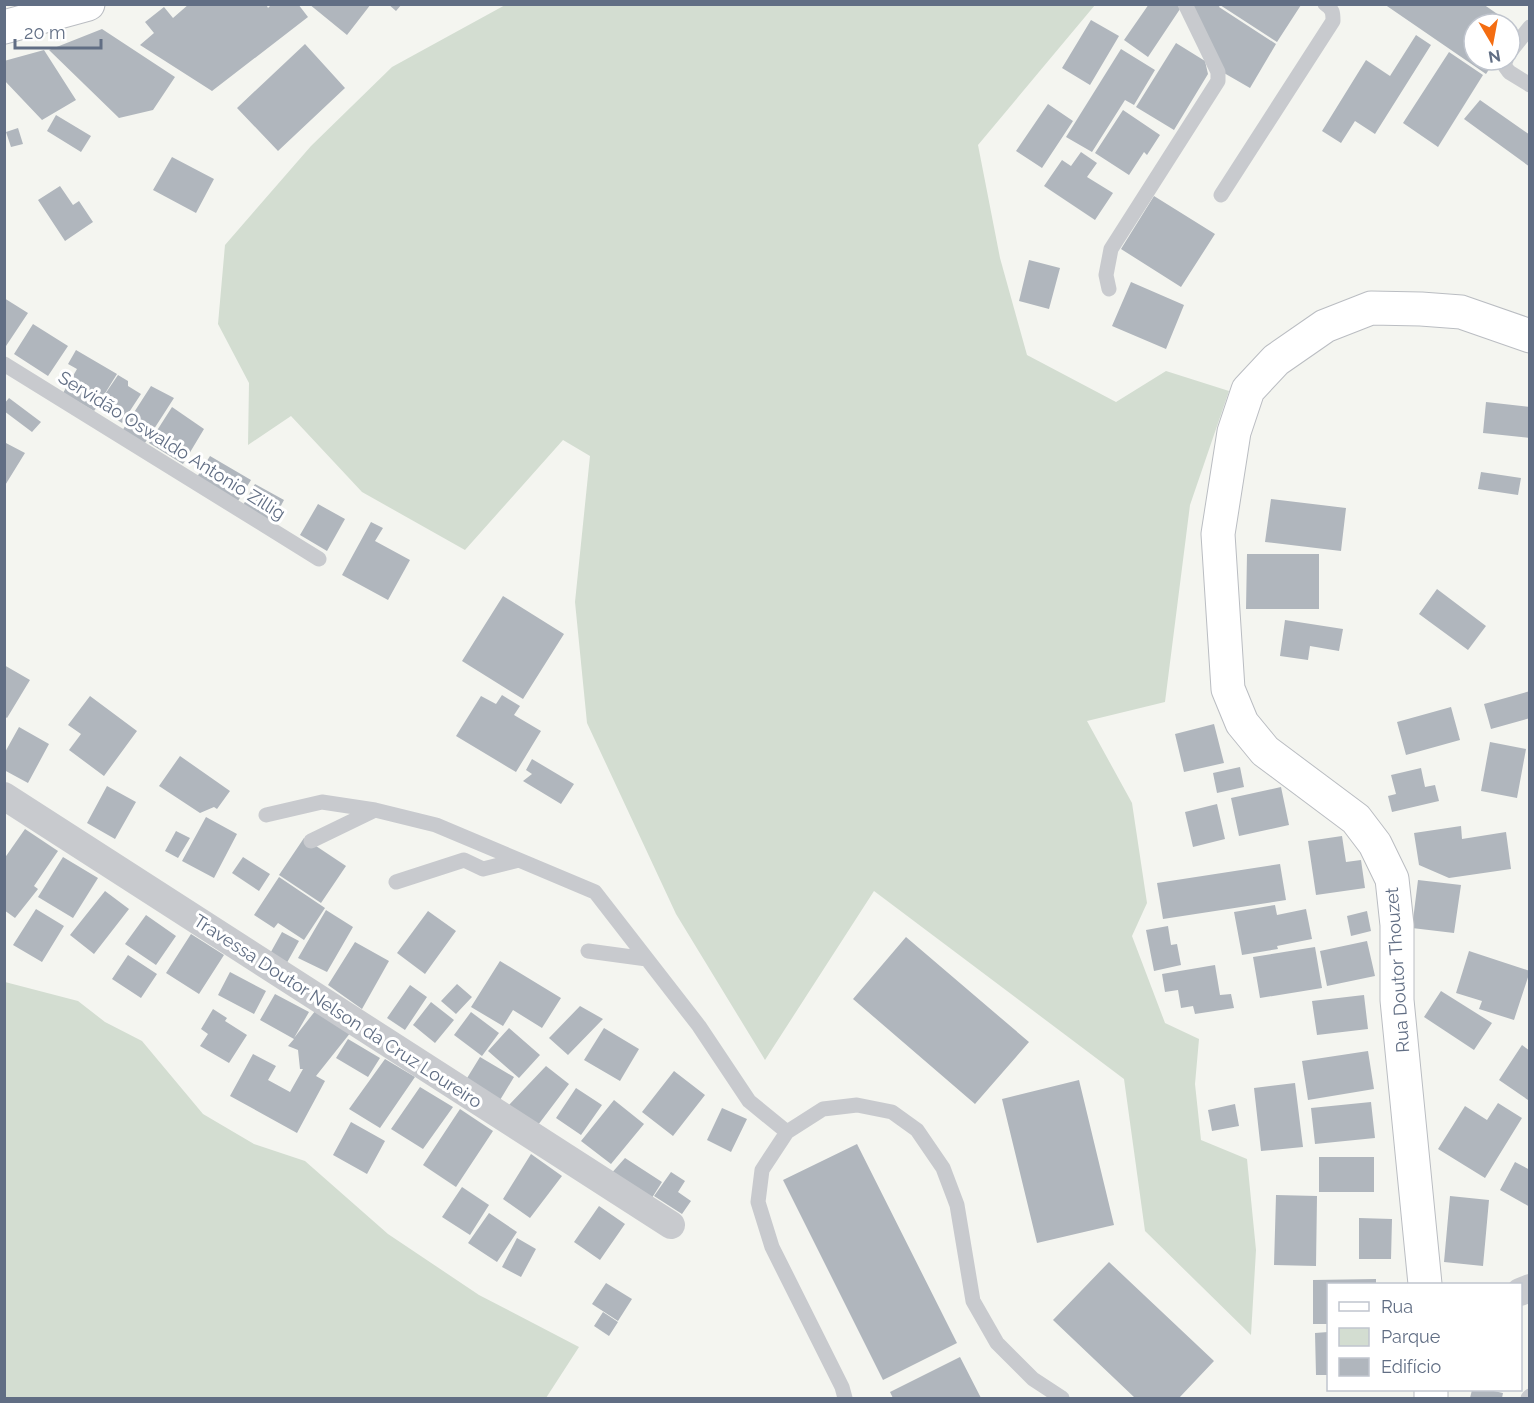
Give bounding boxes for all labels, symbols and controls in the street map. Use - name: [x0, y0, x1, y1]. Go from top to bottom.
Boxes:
- scale bar: [15, 12, 100, 50]
- north arrow: [1462, 12, 1522, 72]
- text: 20 m: [24, 22, 66, 43]
- text: N: [1487, 46, 1502, 67]
- street label: Servidão Oswaldo Antonio Zillig: [55, 366, 289, 524]
- street label: Rua Doutor Thouzet: [1381, 887, 1413, 1053]
- street label: Travessa Doutor Nelson da Cruz Loureiro: [190, 910, 486, 1112]
- legend: [1327, 1283, 1522, 1391]
- text: Rua: [1381, 1296, 1413, 1317]
- text: Parque: [1381, 1326, 1441, 1347]
- text: Edifício: [1381, 1356, 1441, 1377]

